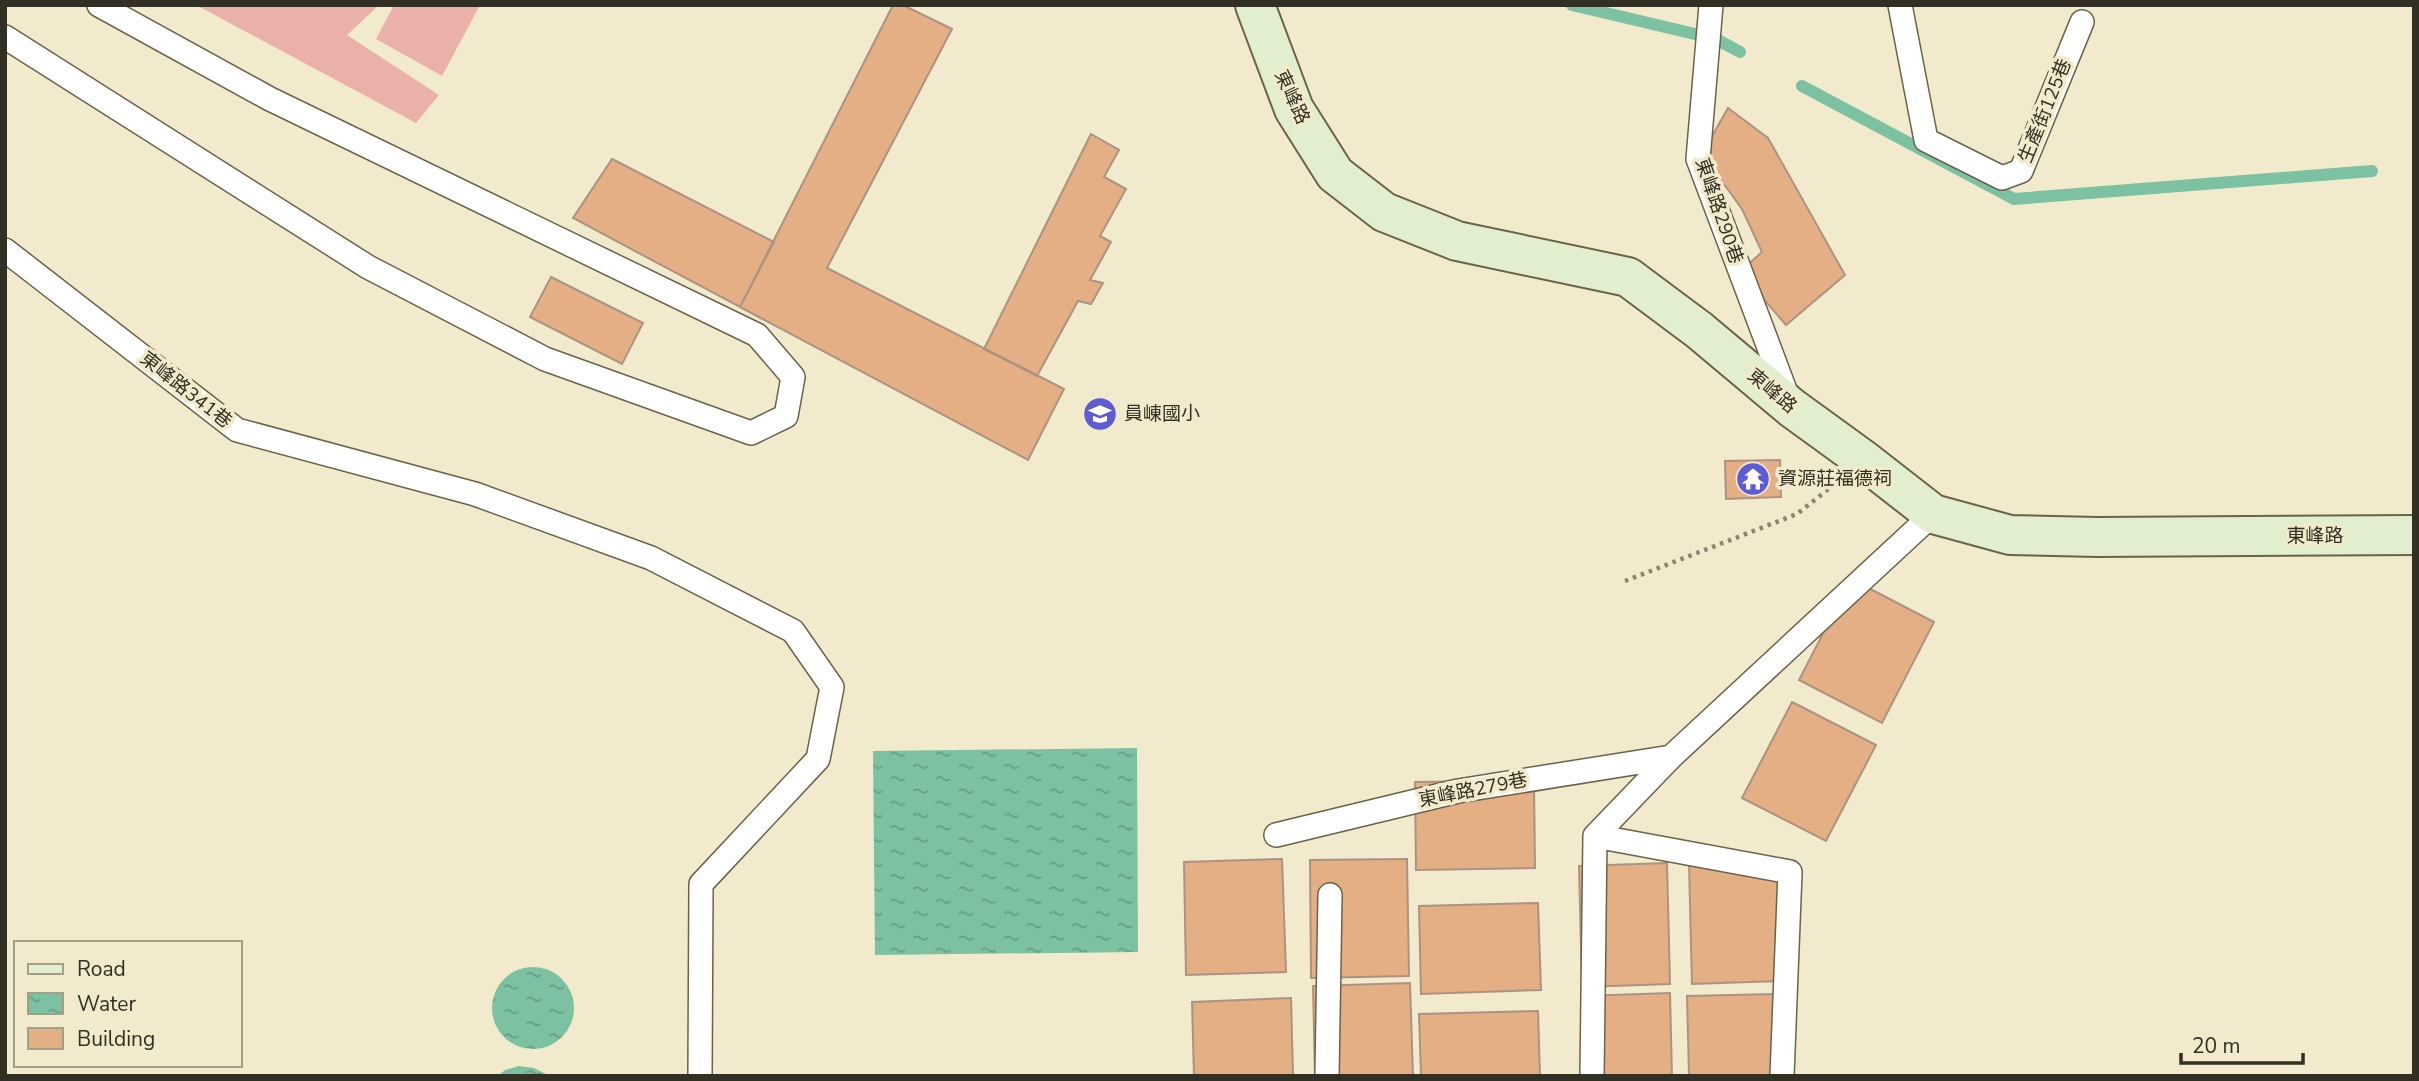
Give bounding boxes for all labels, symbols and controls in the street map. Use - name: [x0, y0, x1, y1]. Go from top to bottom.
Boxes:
- street label: 生產街125巷: [2012, 55, 2078, 167]
- street label: 東峰路: [1268, 66, 1316, 128]
- street label: 東峰路290巷: [1689, 155, 1749, 267]
- street label: 東峰路341巷: [135, 346, 237, 434]
- street label: 東峰路: [1742, 363, 1802, 419]
- school or university icon: 員崠國小: [1081, 395, 1119, 433]
- place label: 員崠國小: [1124, 401, 1200, 427]
- temple icon: 資源莊福德祠: [1734, 460, 1772, 498]
- place label: 資源莊福德祠: [1778, 466, 1892, 492]
- street label: 東峰路: [2286, 523, 2344, 549]
- street label: 東峰路279巷: [1416, 767, 1530, 813]
- legend: [14, 941, 242, 1067]
- text: Road: [77, 955, 126, 983]
- text: Water: [77, 990, 136, 1018]
- scale bar: [2181, 1021, 2304, 1066]
- text: Building: [77, 1025, 155, 1053]
- text: 20 m: [2192, 1032, 2241, 1060]

